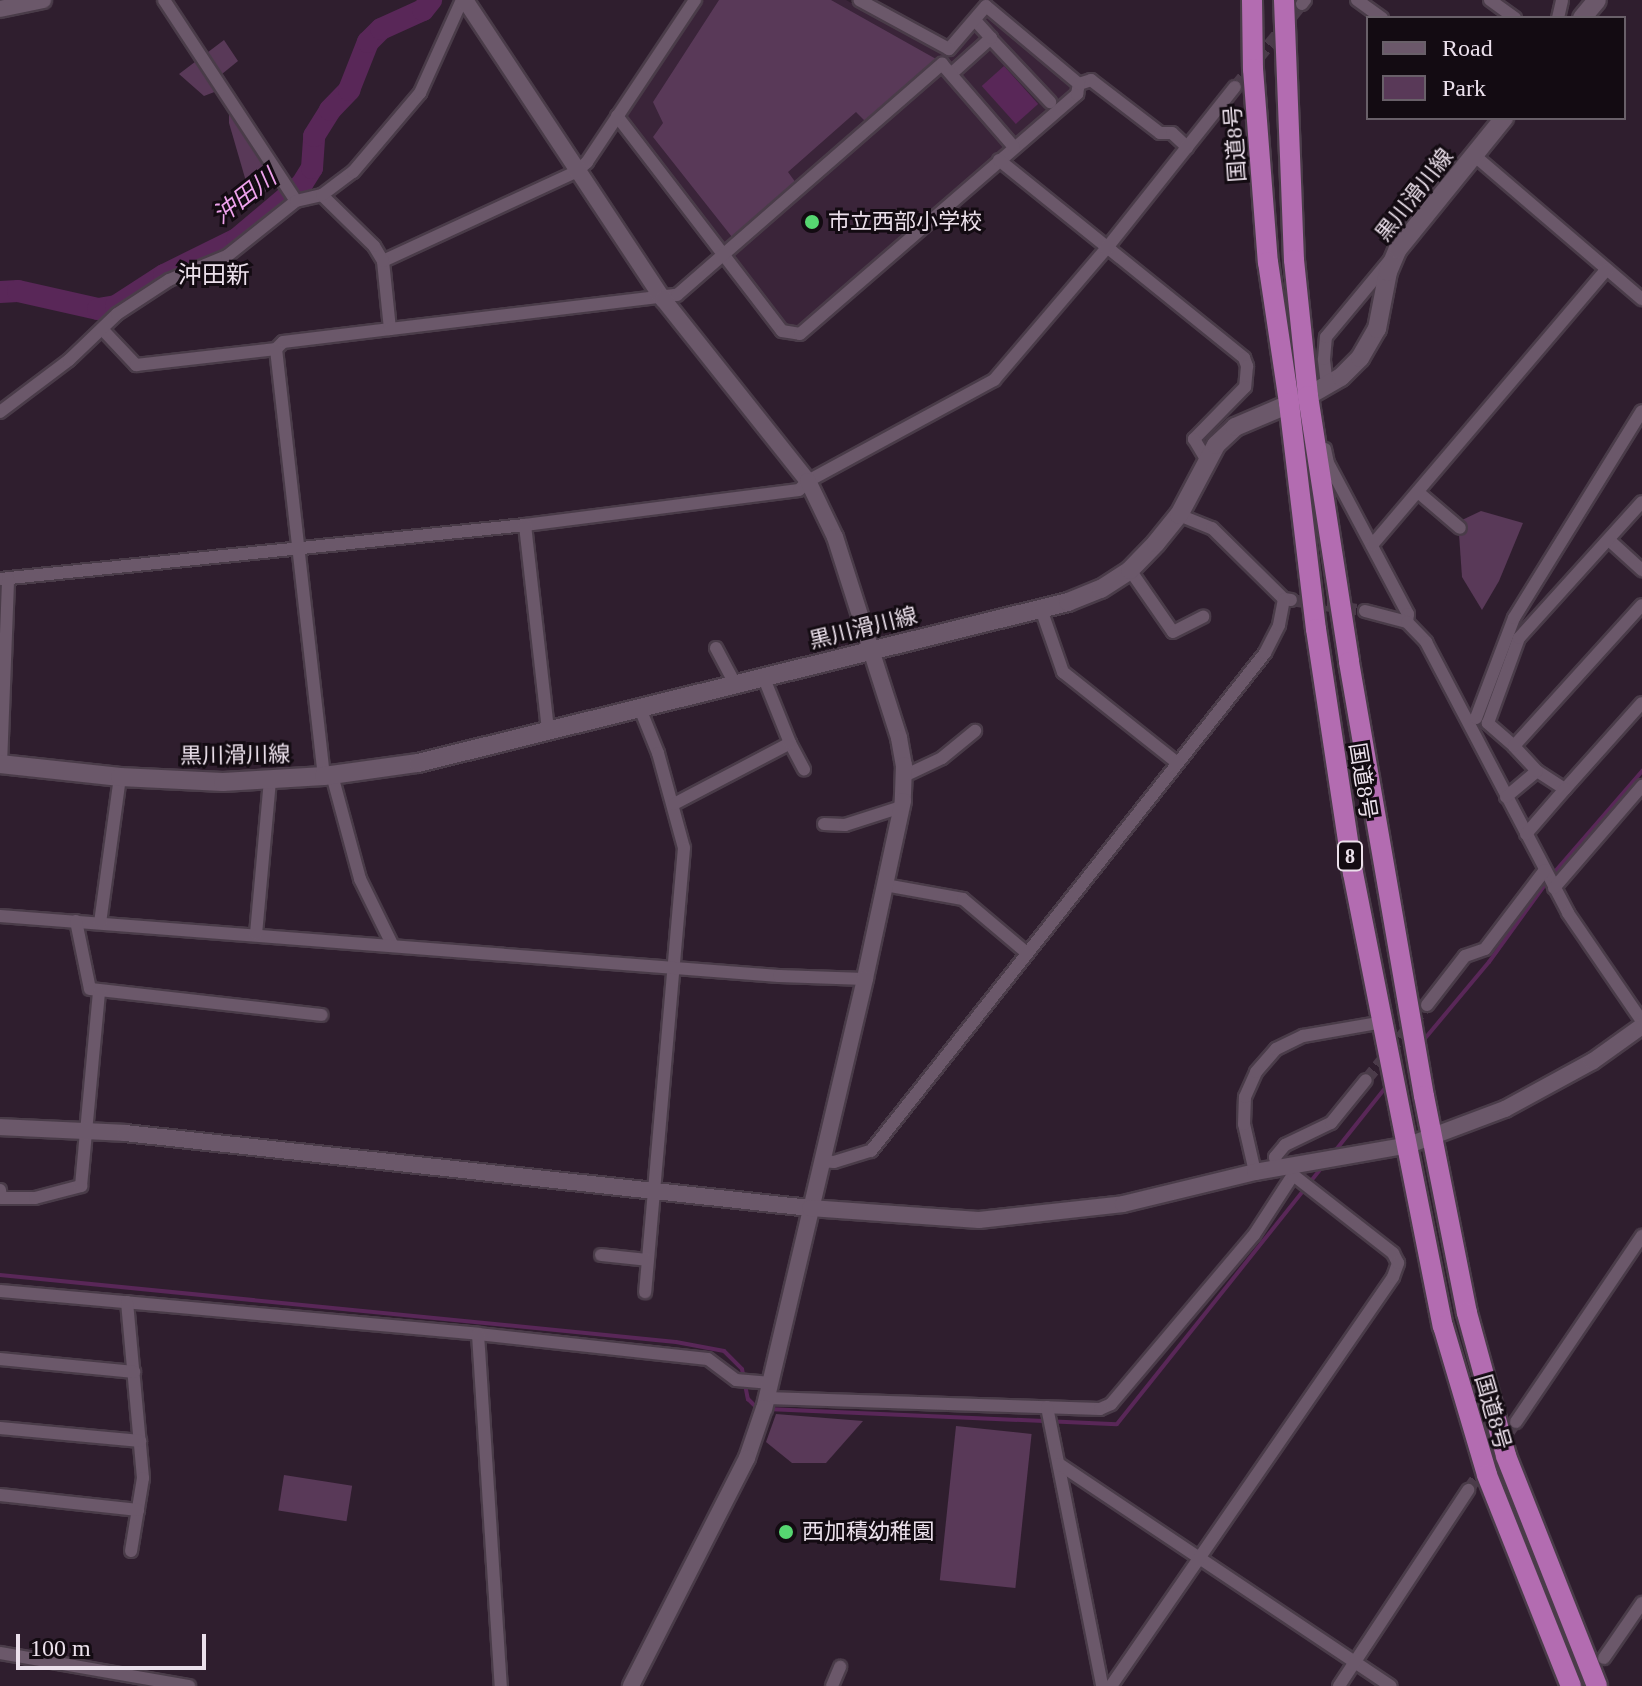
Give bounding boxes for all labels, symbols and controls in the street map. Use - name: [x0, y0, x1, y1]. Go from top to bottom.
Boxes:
- legend: [1366, 16, 1626, 120]
- text: Road: [1442, 35, 1493, 61]
- text: Park: [1442, 75, 1486, 101]
- street label: 国道8号: [1219, 105, 1251, 183]
- street label: 黒川滑川線: [1370, 144, 1458, 246]
- water label: 沖田川: [208, 163, 282, 231]
- place label: 市立西部小学校: [828, 209, 982, 235]
- marker: 市立西部小学校: [803, 213, 821, 231]
- district label: 沖田新: [178, 262, 250, 290]
- street label: 黒川滑川線: [806, 602, 920, 654]
- street label: 黒川滑川線: [180, 741, 290, 769]
- street label: 国道8号: [1344, 741, 1382, 821]
- road number: 8: [1336, 840, 1364, 872]
- street label: 国道8号: [1470, 1371, 1516, 1453]
- place label: 西加積幼稚園: [802, 1519, 934, 1545]
- marker: 西加積幼稚園: [777, 1523, 795, 1541]
- scale bar: [20, 1618, 210, 1668]
- text: 100 m: [30, 1635, 91, 1661]

